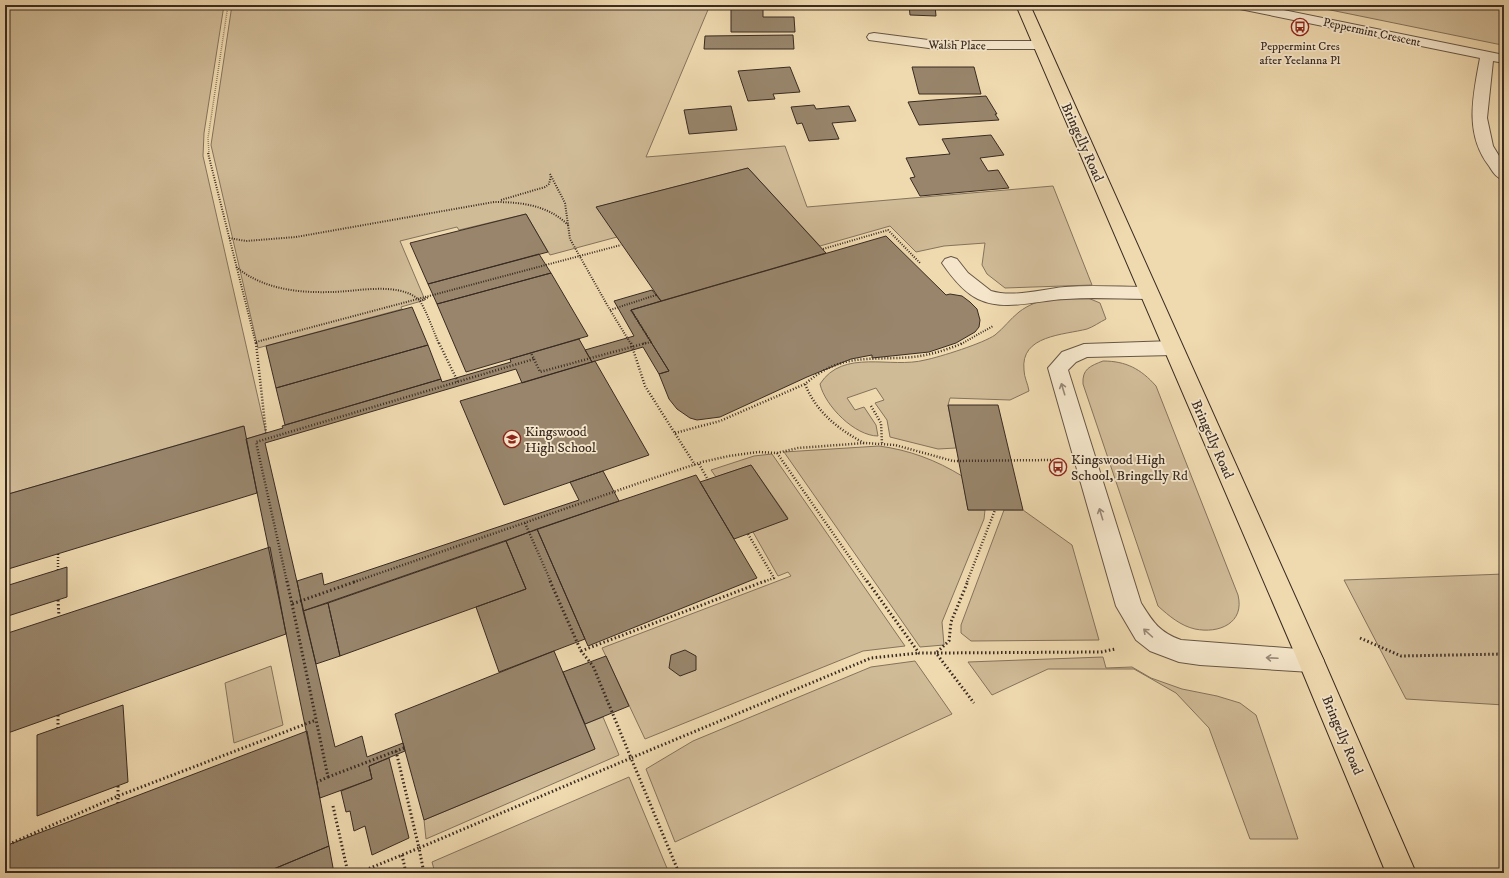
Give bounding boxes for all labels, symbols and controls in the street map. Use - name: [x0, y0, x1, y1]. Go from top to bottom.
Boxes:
- street label: Peppermint Crescent: [1322, 15, 1422, 50]
- bus stop icon: Peppermint Cres after Yeelanna Pl: [1290, 17, 1310, 37]
- street label: Walsh Place: [927, 37, 986, 54]
- place label: Peppermint Cres after Yeelanna Pl: [1260, 39, 1341, 68]
- street label: Bringelly Road: [1057, 100, 1107, 185]
- one-way arrow: [1059, 383, 1066, 396]
- street label: Bringelly Road: [1187, 397, 1237, 482]
- place label: Kingswood High School: [525, 423, 597, 457]
- school or university icon: Kingswood High School: [502, 429, 522, 449]
- place label: Kingswood High School, Bringelly Rd: [1071, 451, 1188, 485]
- bus stop icon: Kingswood High School, Bringelly Rd: [1048, 457, 1068, 477]
- one-way arrow: [1097, 507, 1104, 520]
- one-way arrow: [1142, 629, 1153, 638]
- one-way arrow: [1266, 655, 1279, 662]
- street label: Bringelly Road: [1317, 693, 1367, 778]

